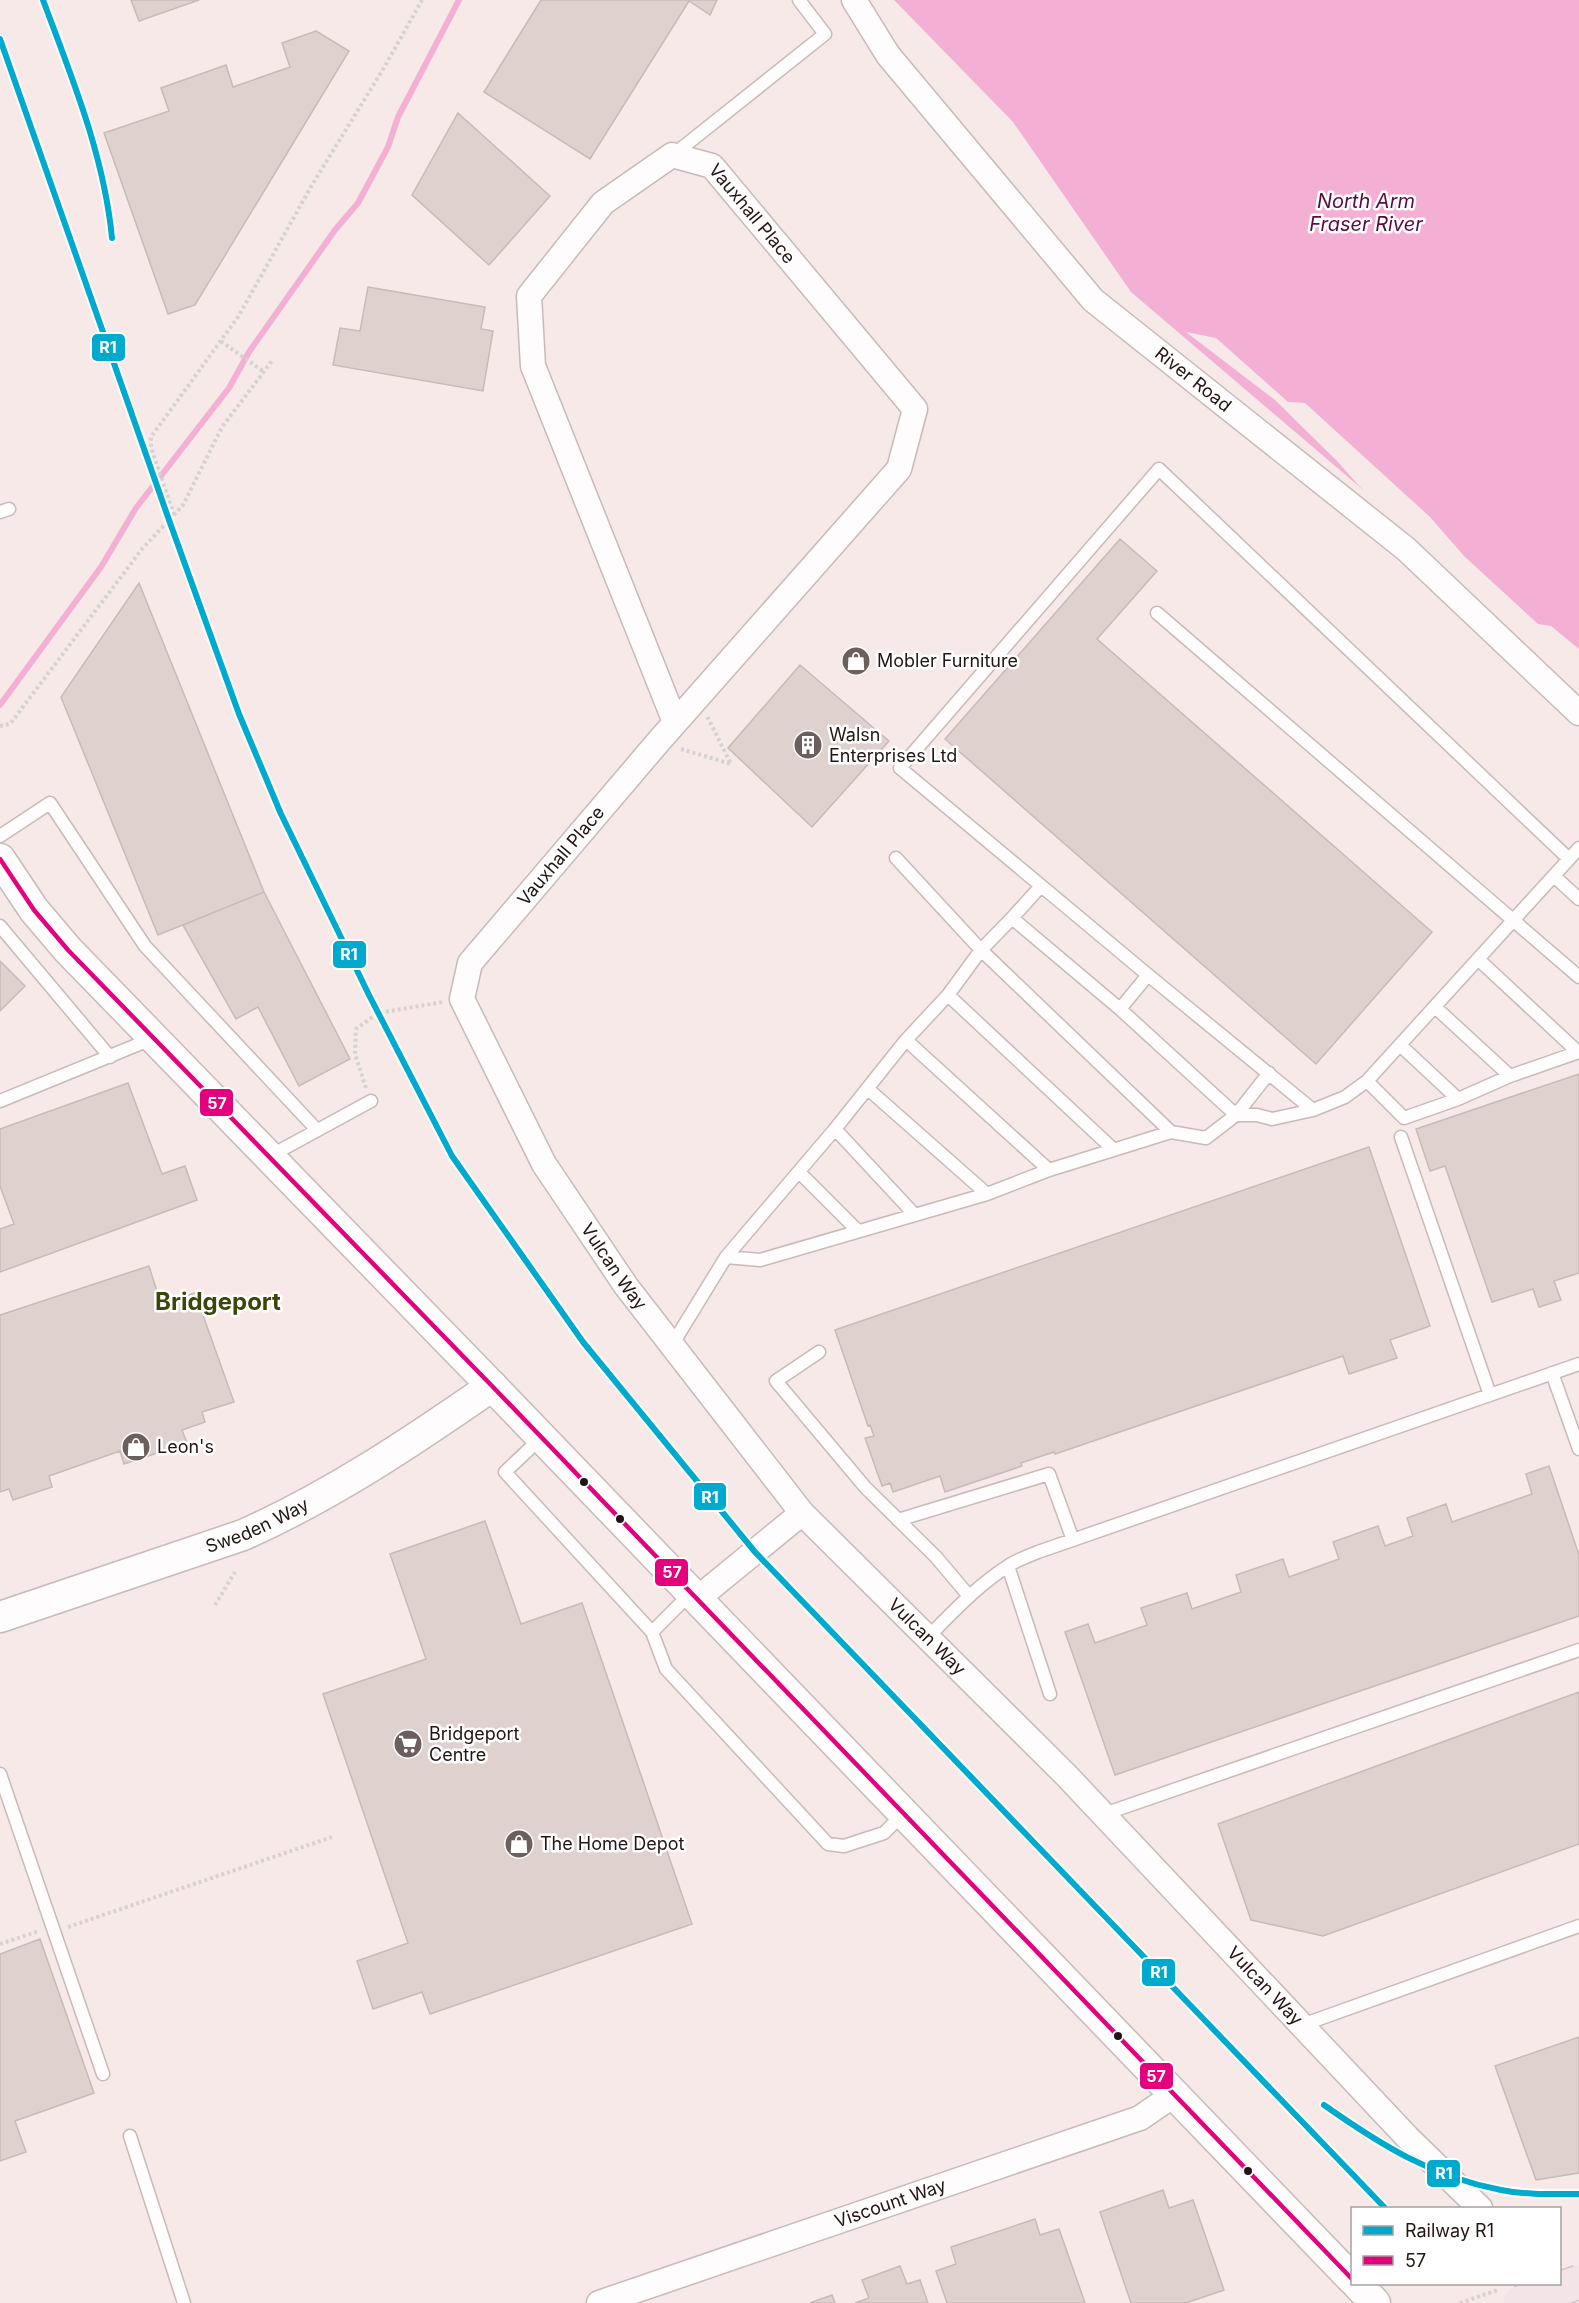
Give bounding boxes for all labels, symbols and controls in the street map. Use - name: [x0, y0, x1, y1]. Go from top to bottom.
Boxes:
- street label: Vauxhall Place: [705, 159, 800, 268]
- water label: North Arm Fraser River: [1309, 189, 1423, 236]
- line badge: R1: [91, 333, 126, 362]
- text: R1: [99, 337, 117, 357]
- street label: River Road: [1151, 343, 1236, 416]
- shop icon: Mobler Furniture: [840, 645, 872, 677]
- place label: Mobler Furniture: [877, 650, 1018, 671]
- place label: Walsn Enterprises Ltd: [829, 724, 957, 766]
- building icon: Walsn Enterprises Ltd: [792, 729, 824, 761]
- street label: Vauxhall Place: [513, 802, 608, 910]
- line badge: R1: [332, 940, 367, 969]
- text: R1: [340, 944, 358, 964]
- line badge: 57: [199, 1088, 234, 1117]
- text: 57: [207, 1093, 227, 1113]
- street label: Vulcan Way: [577, 1219, 651, 1314]
- district label: Bridgeport: [155, 1287, 281, 1316]
- shop icon: Leon's: [120, 1431, 152, 1463]
- place label: Leon's: [157, 1436, 214, 1457]
- unlabelled marker: [578, 1476, 590, 1488]
- line badge: R1: [693, 1482, 727, 1511]
- text: R1: [701, 1487, 719, 1507]
- street label: Sweden Way: [203, 1494, 312, 1557]
- unlabelled marker: [614, 1513, 626, 1525]
- line badge: 57: [654, 1558, 689, 1587]
- text: 57: [662, 1562, 682, 1582]
- street label: Vulcan Way: [884, 1594, 970, 1679]
- place label: Bridgeport Centre: [429, 1723, 520, 1765]
- supermarket icon: Bridgeport Centre: [392, 1728, 424, 1760]
- shop icon: The Home Depot: [503, 1828, 535, 1860]
- place label: The Home Depot: [540, 1833, 685, 1854]
- street label: Vulcan Way: [1223, 1942, 1307, 2029]
- line badge: R1: [1141, 1958, 1176, 1987]
- text: R1: [1150, 1962, 1168, 1982]
- unlabelled marker: [1112, 2030, 1124, 2042]
- line badge: 57: [1139, 2062, 1174, 2090]
- text: 57: [1146, 2066, 1166, 2086]
- line badge: R1: [1426, 2159, 1461, 2188]
- text: R1: [1435, 2163, 1453, 2183]
- unlabelled marker: [1242, 2165, 1254, 2177]
- street label: Viscount Way: [832, 2174, 949, 2232]
- legend: [1351, 2207, 1561, 2285]
- text: Railway R1: [1405, 2220, 1494, 2241]
- text: 57: [1405, 2250, 1426, 2271]

